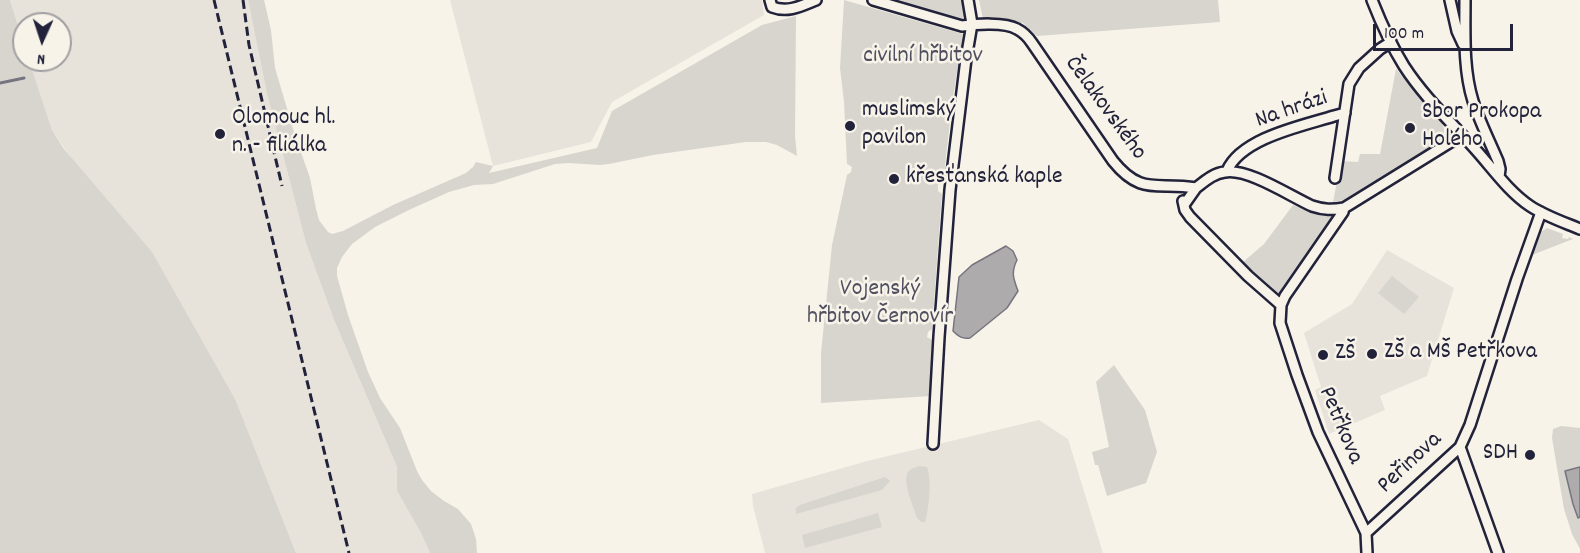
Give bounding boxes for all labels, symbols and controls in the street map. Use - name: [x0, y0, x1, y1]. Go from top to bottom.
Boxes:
- north arrow: [12, 12, 72, 72]
- scale bar: [1376, 12, 1516, 50]
- text: 100 m: [1384, 22, 1424, 47]
- park label: civilní hřbitov: [863, 44, 983, 72]
- text: N: [37, 47, 46, 70]
- street label: Čelakovského: [1057, 51, 1151, 167]
- street label: Na hrázi: [1252, 85, 1332, 137]
- place label: muslimský pavilon: [862, 98, 955, 154]
- place label: Sbor Prokopa Holého: [1422, 100, 1541, 156]
- place label: Olomouc hl. n. - filiálka: [232, 106, 336, 162]
- marker: muslimský pavilon: [843, 119, 857, 133]
- marker: Sbor Prokopa Holého: [1403, 121, 1417, 135]
- marker: Olomouc hl. n. - filiálka: [213, 127, 227, 141]
- place label: křesťanská kaple: [906, 165, 1063, 193]
- marker: křesťanská kaple: [887, 172, 901, 186]
- park label: Vojenský hřbitov Černovír: [807, 277, 953, 333]
- place label: ZŠ a MŠ Petřkova: [1384, 340, 1537, 368]
- place label: ZŠ: [1335, 341, 1355, 369]
- marker: ZŠ a MŠ Petřkova: [1365, 347, 1379, 361]
- marker: ZŠ: [1316, 348, 1330, 362]
- street label: Petřkova: [1310, 383, 1368, 469]
- street label: Peřinova: [1373, 427, 1449, 501]
- place label: SDH: [1483, 441, 1518, 469]
- marker: SDH: [1523, 448, 1537, 462]

